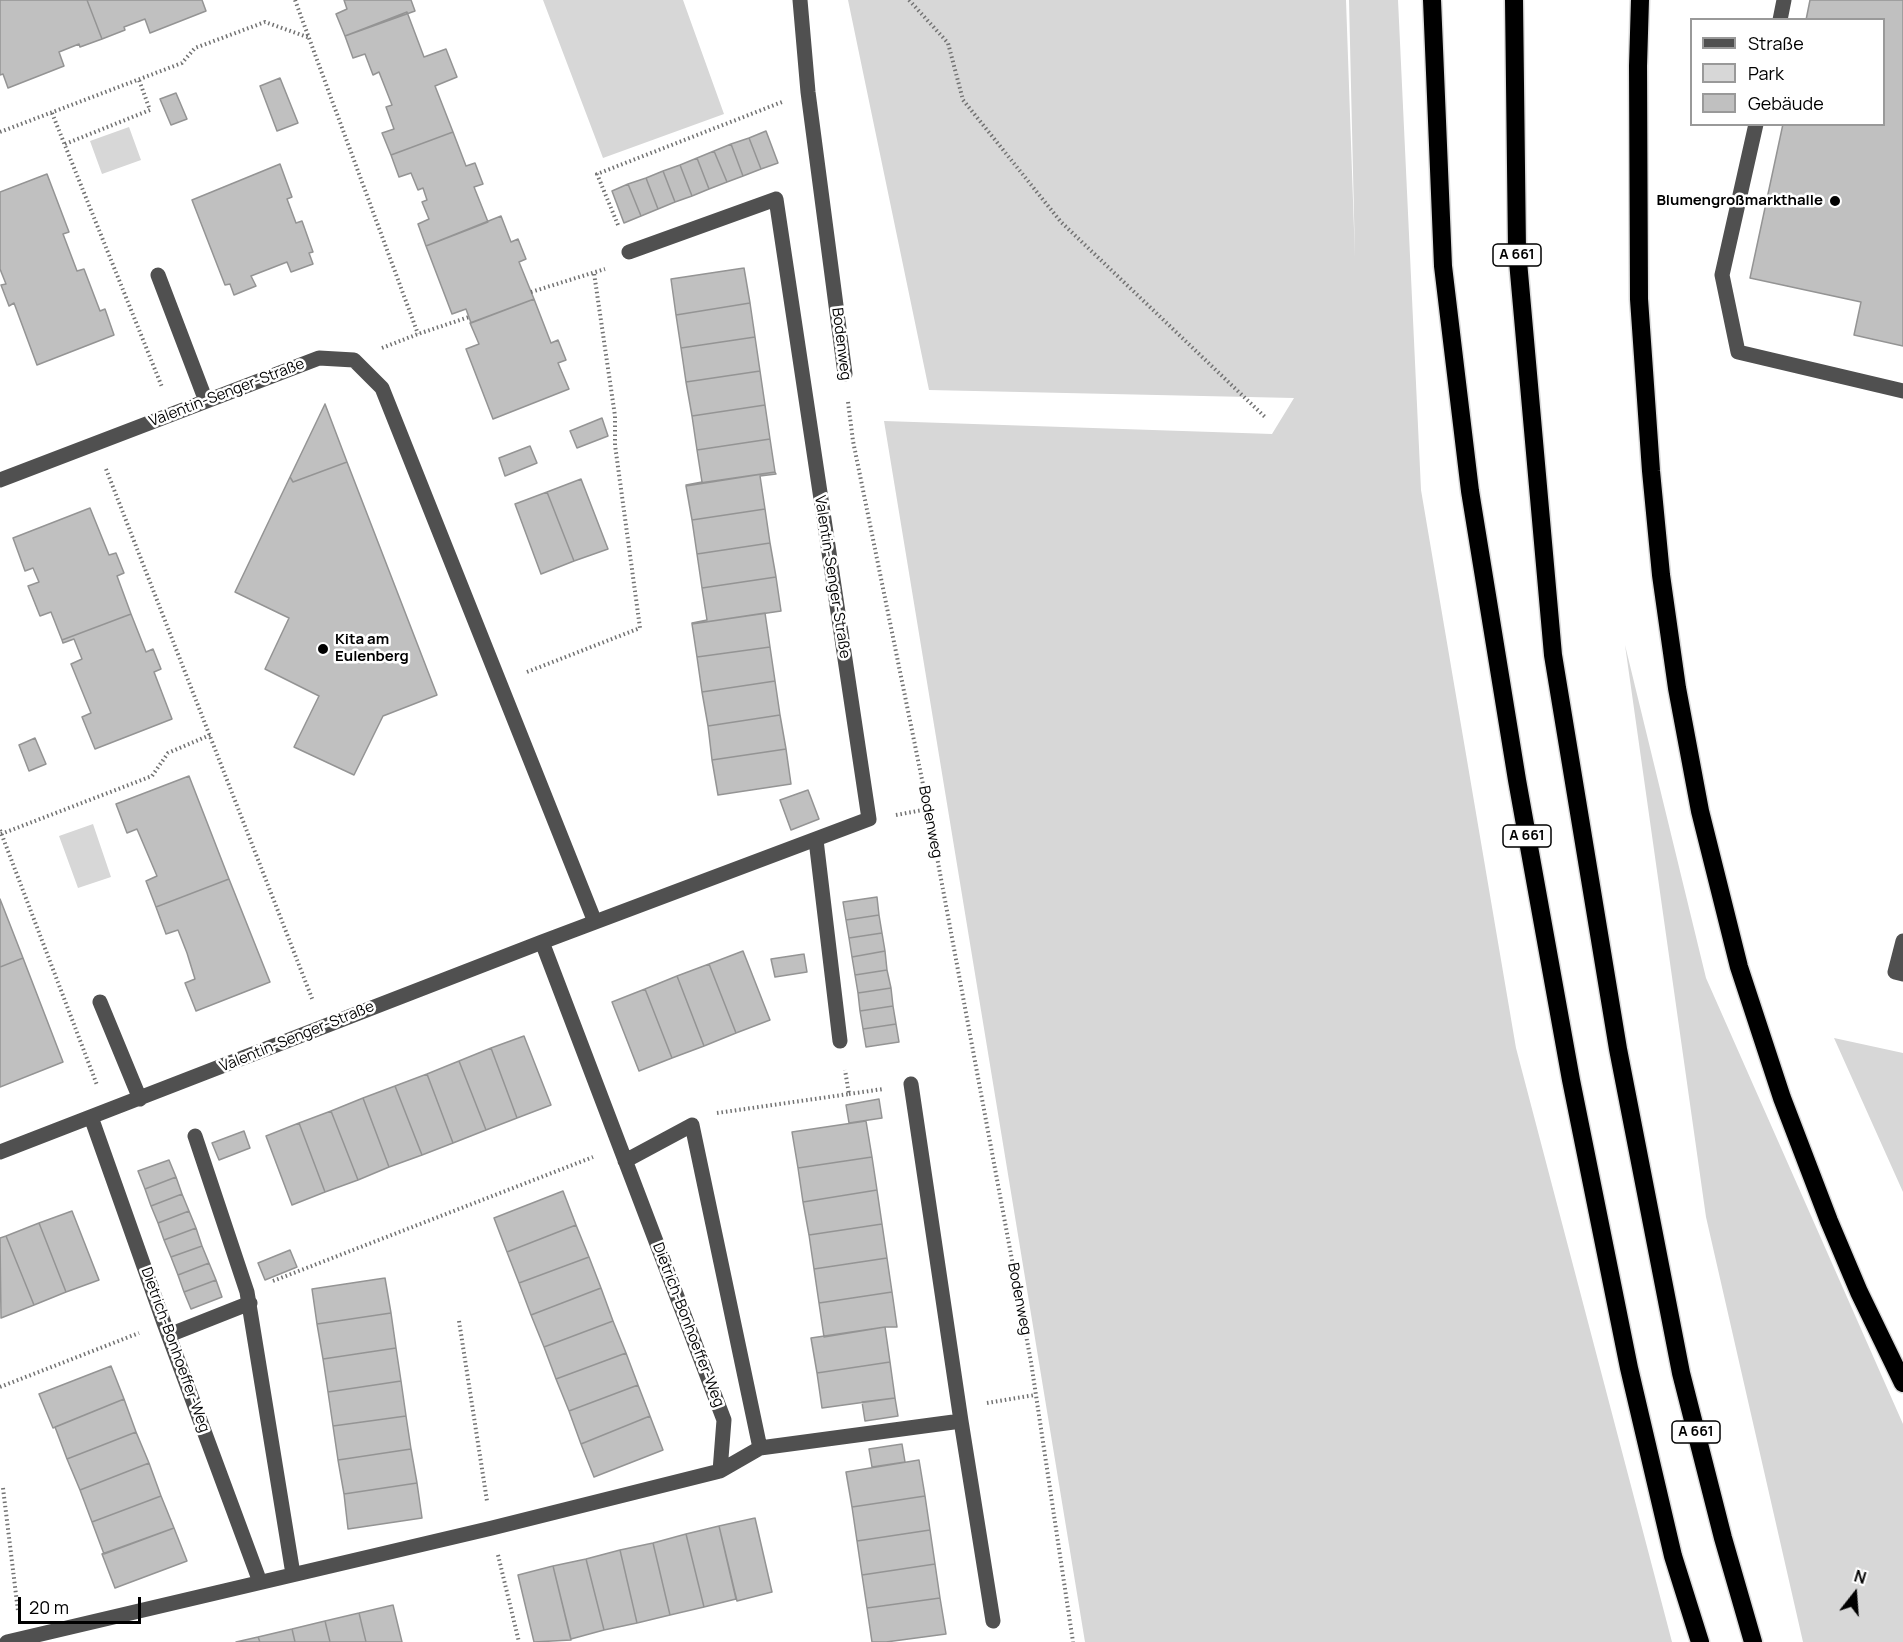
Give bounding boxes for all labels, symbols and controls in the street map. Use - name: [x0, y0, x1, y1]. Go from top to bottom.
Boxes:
- legend: [1690, 18, 1885, 126]
- text: Straße: [1748, 31, 1804, 55]
- text: Park: [1748, 61, 1784, 85]
- text: Gebäude: [1748, 91, 1824, 115]
- place label: Blumengroßmarkthalle: [1656, 192, 1823, 210]
- marker: Blumengroßmarkthalle: [1828, 194, 1842, 208]
- road number: A 661: [1493, 244, 1541, 266]
- street label: Bodenweg: [828, 307, 854, 381]
- street label: Valentin-Senger-Straße: [147, 355, 307, 431]
- street label: Valentin-Senger-Straße: [810, 494, 854, 660]
- place label: Kita am Eulenberg: [335, 631, 409, 666]
- marker: Kita am Eulenberg: [316, 642, 330, 656]
- street label: Bodenweg: [914, 784, 946, 860]
- road number: A 661: [1503, 825, 1551, 847]
- street label: Valentin-Senger-Straße: [217, 998, 377, 1076]
- street label: Dietrich-Bonhoeffer-Weg: [648, 1240, 728, 1410]
- street label: Bodenweg: [1003, 1261, 1035, 1337]
- street label: Dietrich-Bonhoeffer-Weg: [137, 1265, 213, 1435]
- road number: A 661: [1672, 1421, 1720, 1443]
- north arrow: [1825, 1564, 1885, 1624]
- text: N: [1852, 1565, 1869, 1589]
- scale bar: [21, 1585, 144, 1623]
- text: 20 m: [29, 1595, 69, 1619]

